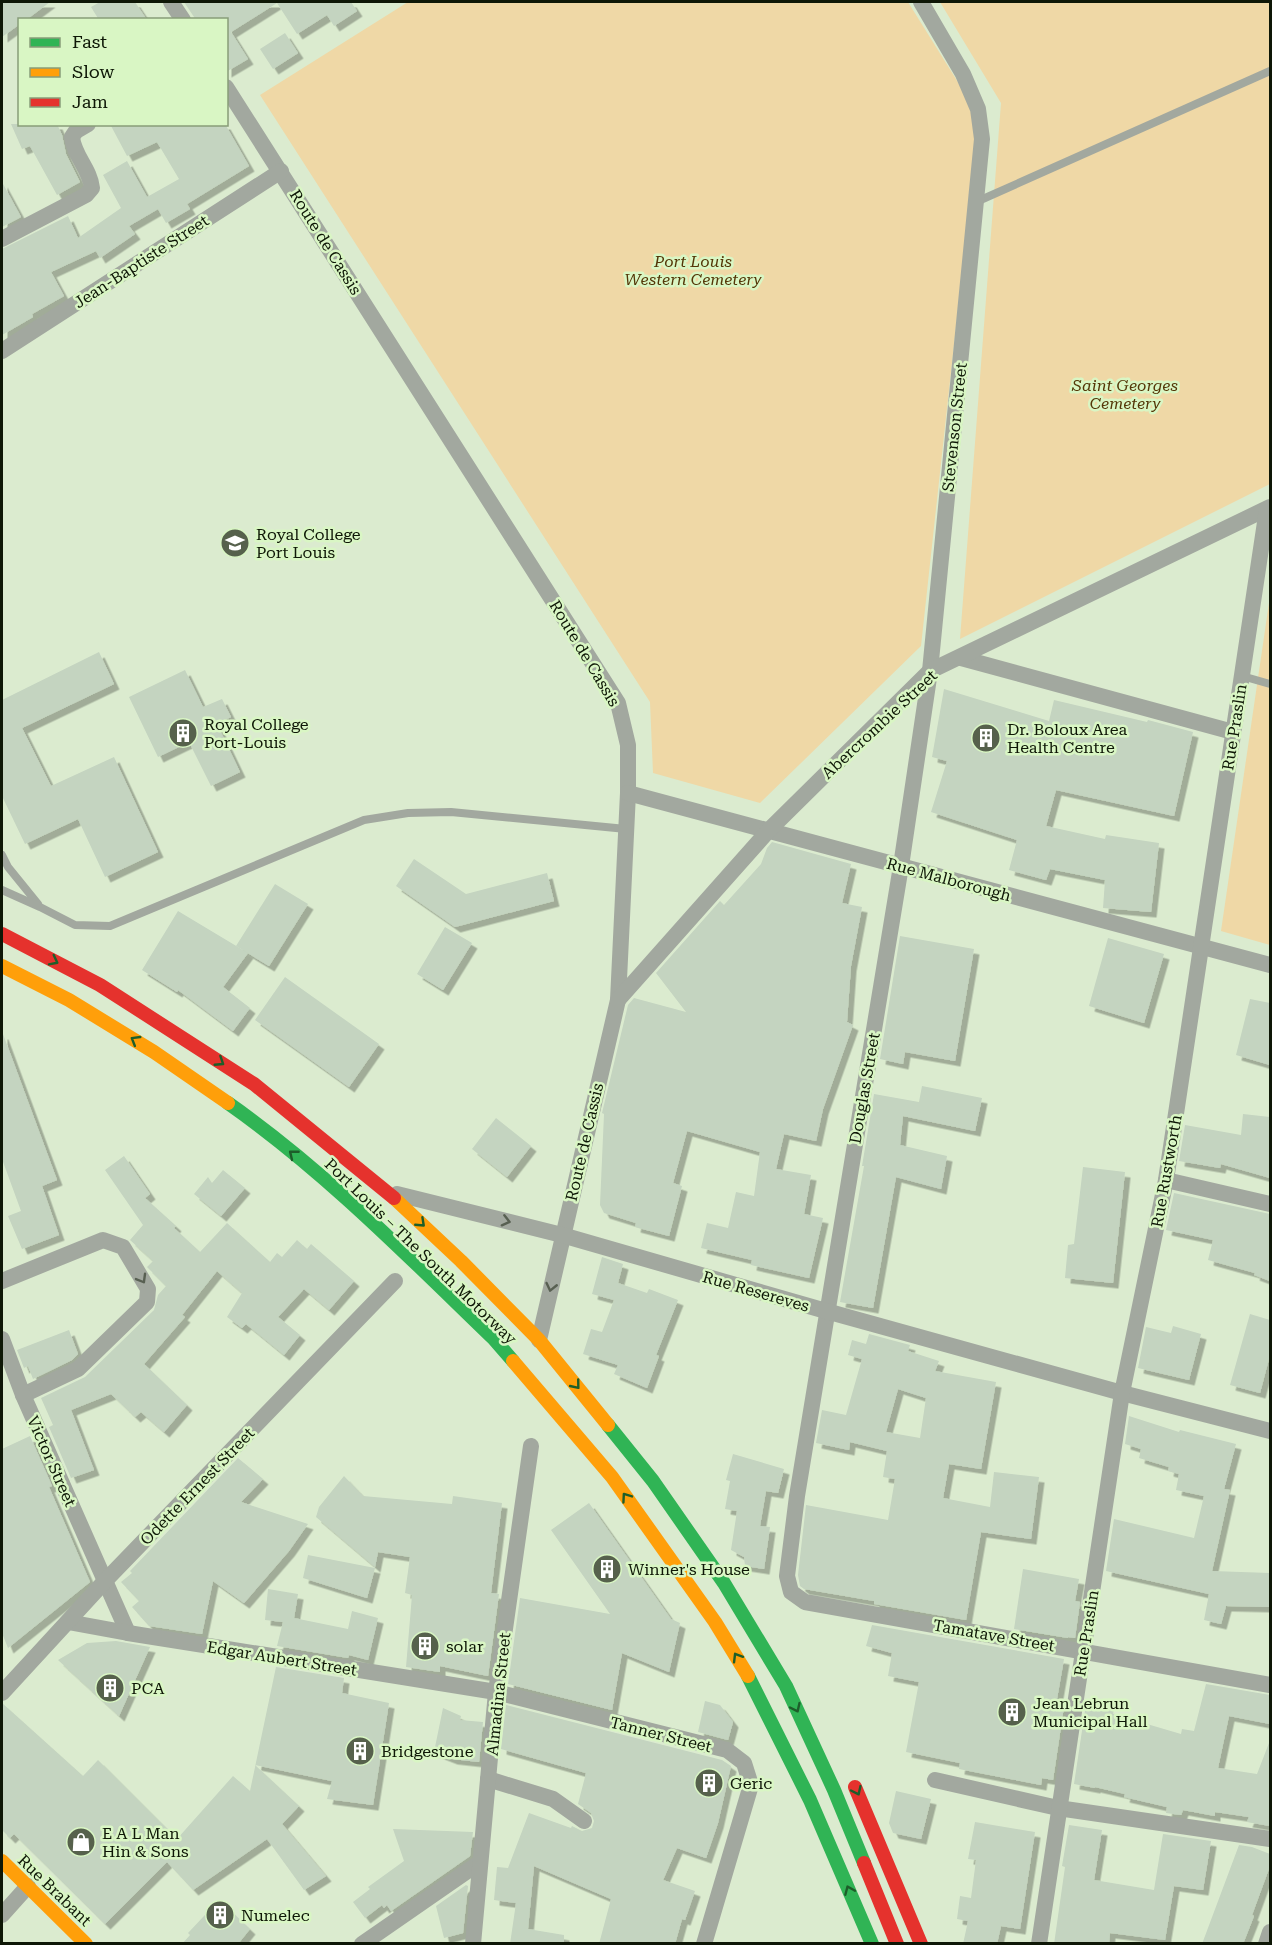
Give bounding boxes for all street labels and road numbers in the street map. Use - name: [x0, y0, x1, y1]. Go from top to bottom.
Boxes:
- street label: Route de Cassis: [286, 186, 366, 299]
- street label: Jean-Baptiste Street: [70, 211, 212, 312]
- street label: Stevenson Street: [938, 361, 971, 493]
- street label: Route de Cassis: [545, 597, 624, 710]
- street label: Abercrombie Street: [818, 666, 941, 783]
- street label: Rue Praslin: [1218, 683, 1251, 772]
- street label: Rue Malborough: [885, 854, 1013, 905]
- street label: Douglas Street: [845, 1031, 884, 1145]
- street label: Route de Cassis: [562, 1081, 607, 1203]
- street label: Rue Rustworth: [1147, 1113, 1186, 1229]
- street label: Port Louis – The South Motorway: [321, 1154, 521, 1349]
- street label: Rue Resereves: [700, 1267, 812, 1316]
- street label: Victor Street: [23, 1413, 80, 1510]
- street label: Odette Ernest Street: [136, 1424, 258, 1549]
- street label: Rue Praslin: [1070, 1589, 1103, 1678]
- street label: Tamatave Street: [932, 1615, 1056, 1656]
- street label: Almadina Street: [483, 1631, 514, 1757]
- street label: Edgar Aubert Street: [206, 1637, 358, 1680]
- street label: Tanner Street: [608, 1713, 714, 1756]
- street label: Rue Brabant: [14, 1851, 95, 1930]

